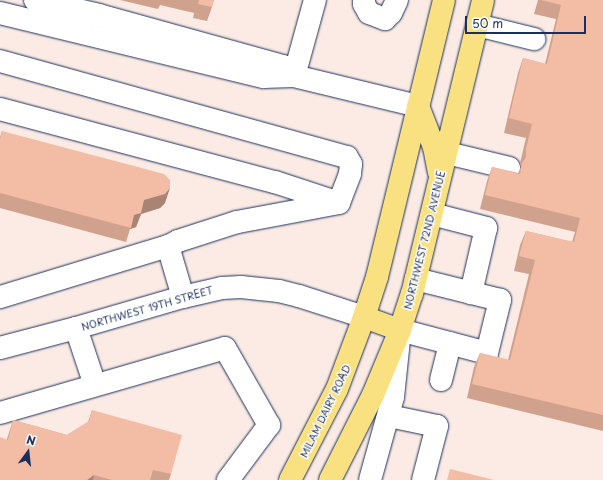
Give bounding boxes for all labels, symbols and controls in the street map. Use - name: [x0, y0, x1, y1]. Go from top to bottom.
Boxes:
- scale bar: [467, 8, 588, 34]
- text: 50 m: [472, 14, 503, 32]
- street label: NORTHWEST 72ND AVENUE: [401, 170, 447, 310]
- street label: NORTHWEST 19TH STREET: [80, 283, 214, 333]
- street label: MILAM DAIRY ROAD: [297, 362, 353, 460]
- text: N: [25, 431, 38, 449]
- north arrow: [8, 432, 48, 472]

